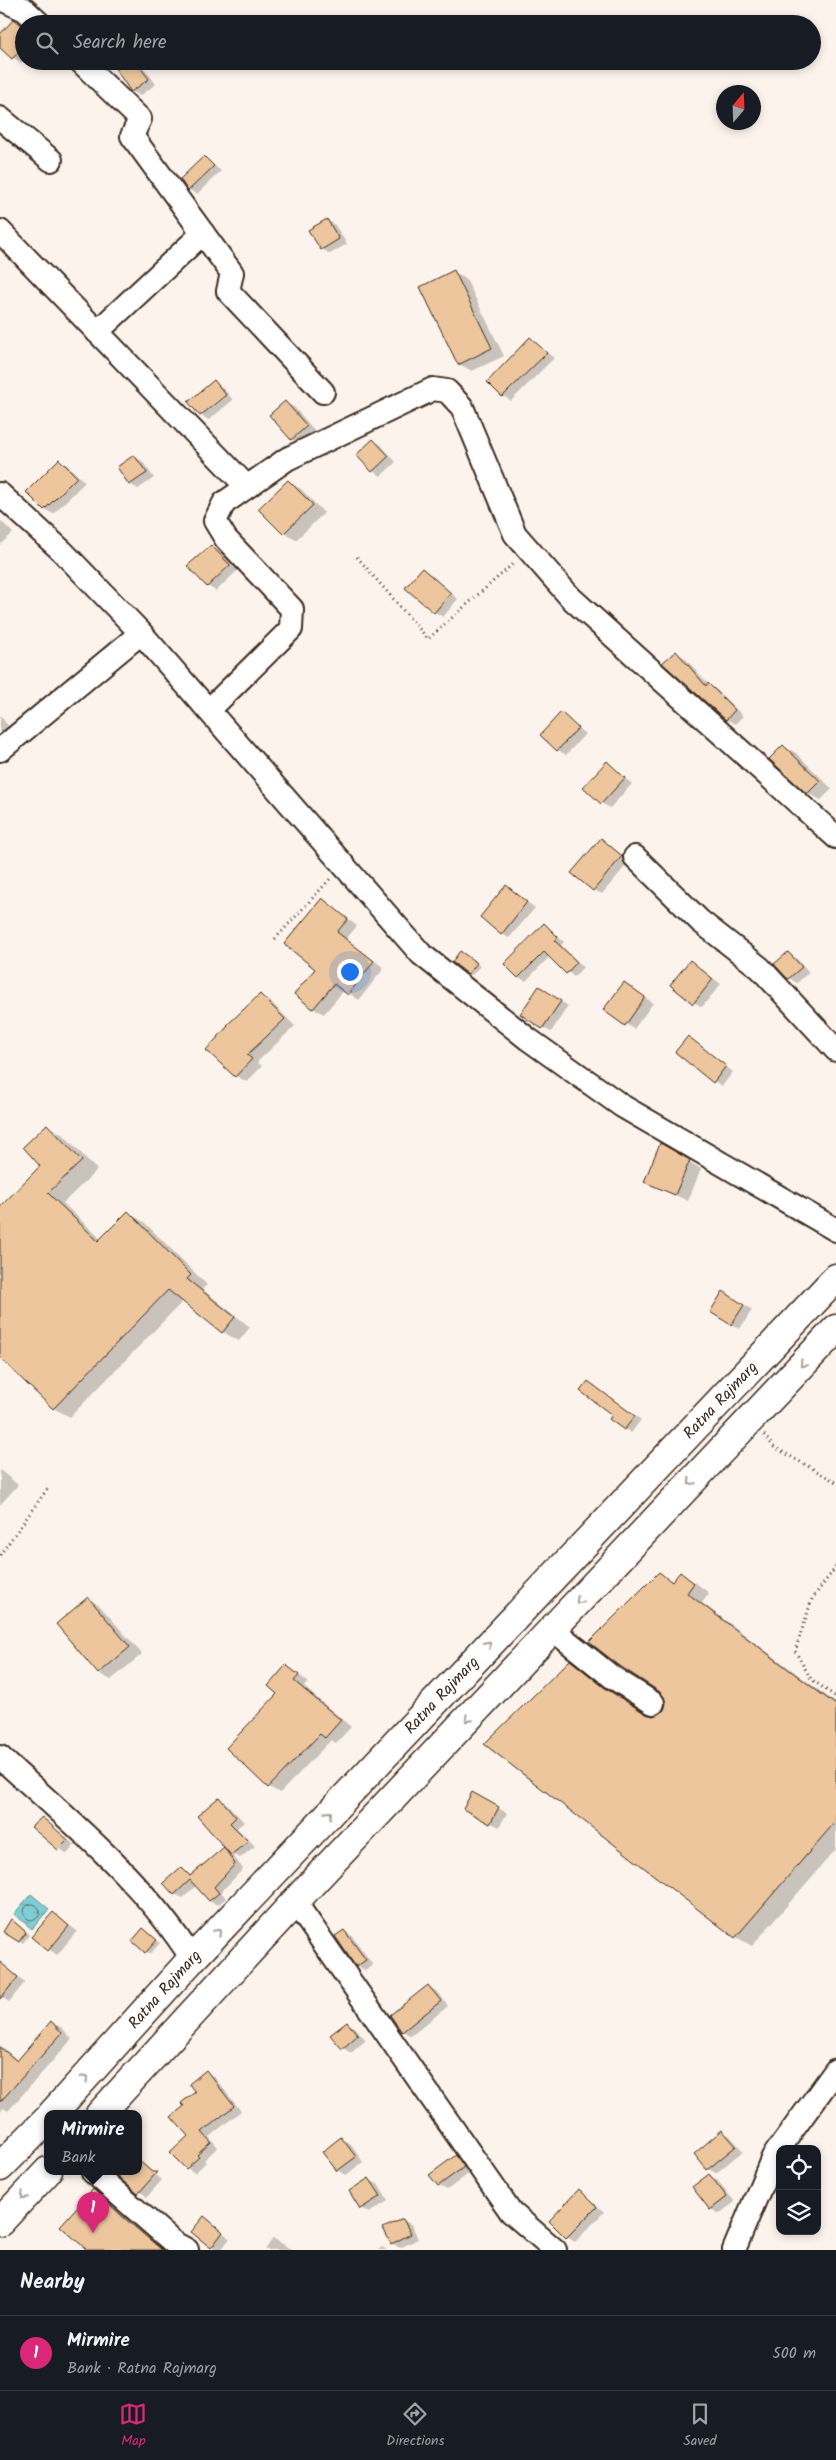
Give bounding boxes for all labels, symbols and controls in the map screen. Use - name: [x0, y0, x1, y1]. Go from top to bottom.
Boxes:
- search box: [15, 15, 821, 70]
- text: Search here: [73, 28, 167, 58]
- icon: search: [33, 29, 61, 57]
- north arrow: [716, 85, 761, 130]
- your location: [337, 959, 363, 985]
- street label: Ratna Rajmarg: [677, 1355, 764, 1445]
- one-way arrow: [800, 1359, 809, 1368]
- one-way arrow: [688, 1477, 697, 1486]
- one-way arrow: [576, 1595, 585, 1604]
- one-way arrow: [482, 1641, 491, 1650]
- street label: Ratna Rajmarg: [398, 1650, 485, 1740]
- one-way arrow: [465, 1713, 474, 1722]
- one-way arrow: [323, 1811, 332, 1820]
- one-way arrow: [212, 1928, 221, 1937]
- street label: Ratna Rajmarg: [122, 1944, 207, 2035]
- one-way arrow: [79, 2074, 88, 2083]
- popup: [44, 2110, 142, 2175]
- text: Mirmire: [62, 2115, 124, 2145]
- text: Bank: [62, 2145, 95, 2170]
- map controls: [776, 2145, 821, 2235]
- button: locate: [776, 2145, 821, 2190]
- button: layers: [776, 2190, 821, 2235]
- one-way arrow: [21, 2191, 30, 2200]
- pin: 1: [77, 2192, 109, 2233]
- text: Nearby: [20, 2266, 85, 2299]
- text: Mirmire: [67, 2326, 130, 2356]
- text: 1: [34, 2341, 38, 2366]
- text: 500 m: [772, 2341, 816, 2366]
- text: Bank · Ratna Rajmarg: [67, 2356, 217, 2381]
- tab: Map: [119, 2400, 147, 2452]
- tab: Directions: [386, 2400, 444, 2452]
- tab: Saved: [683, 2400, 717, 2452]

